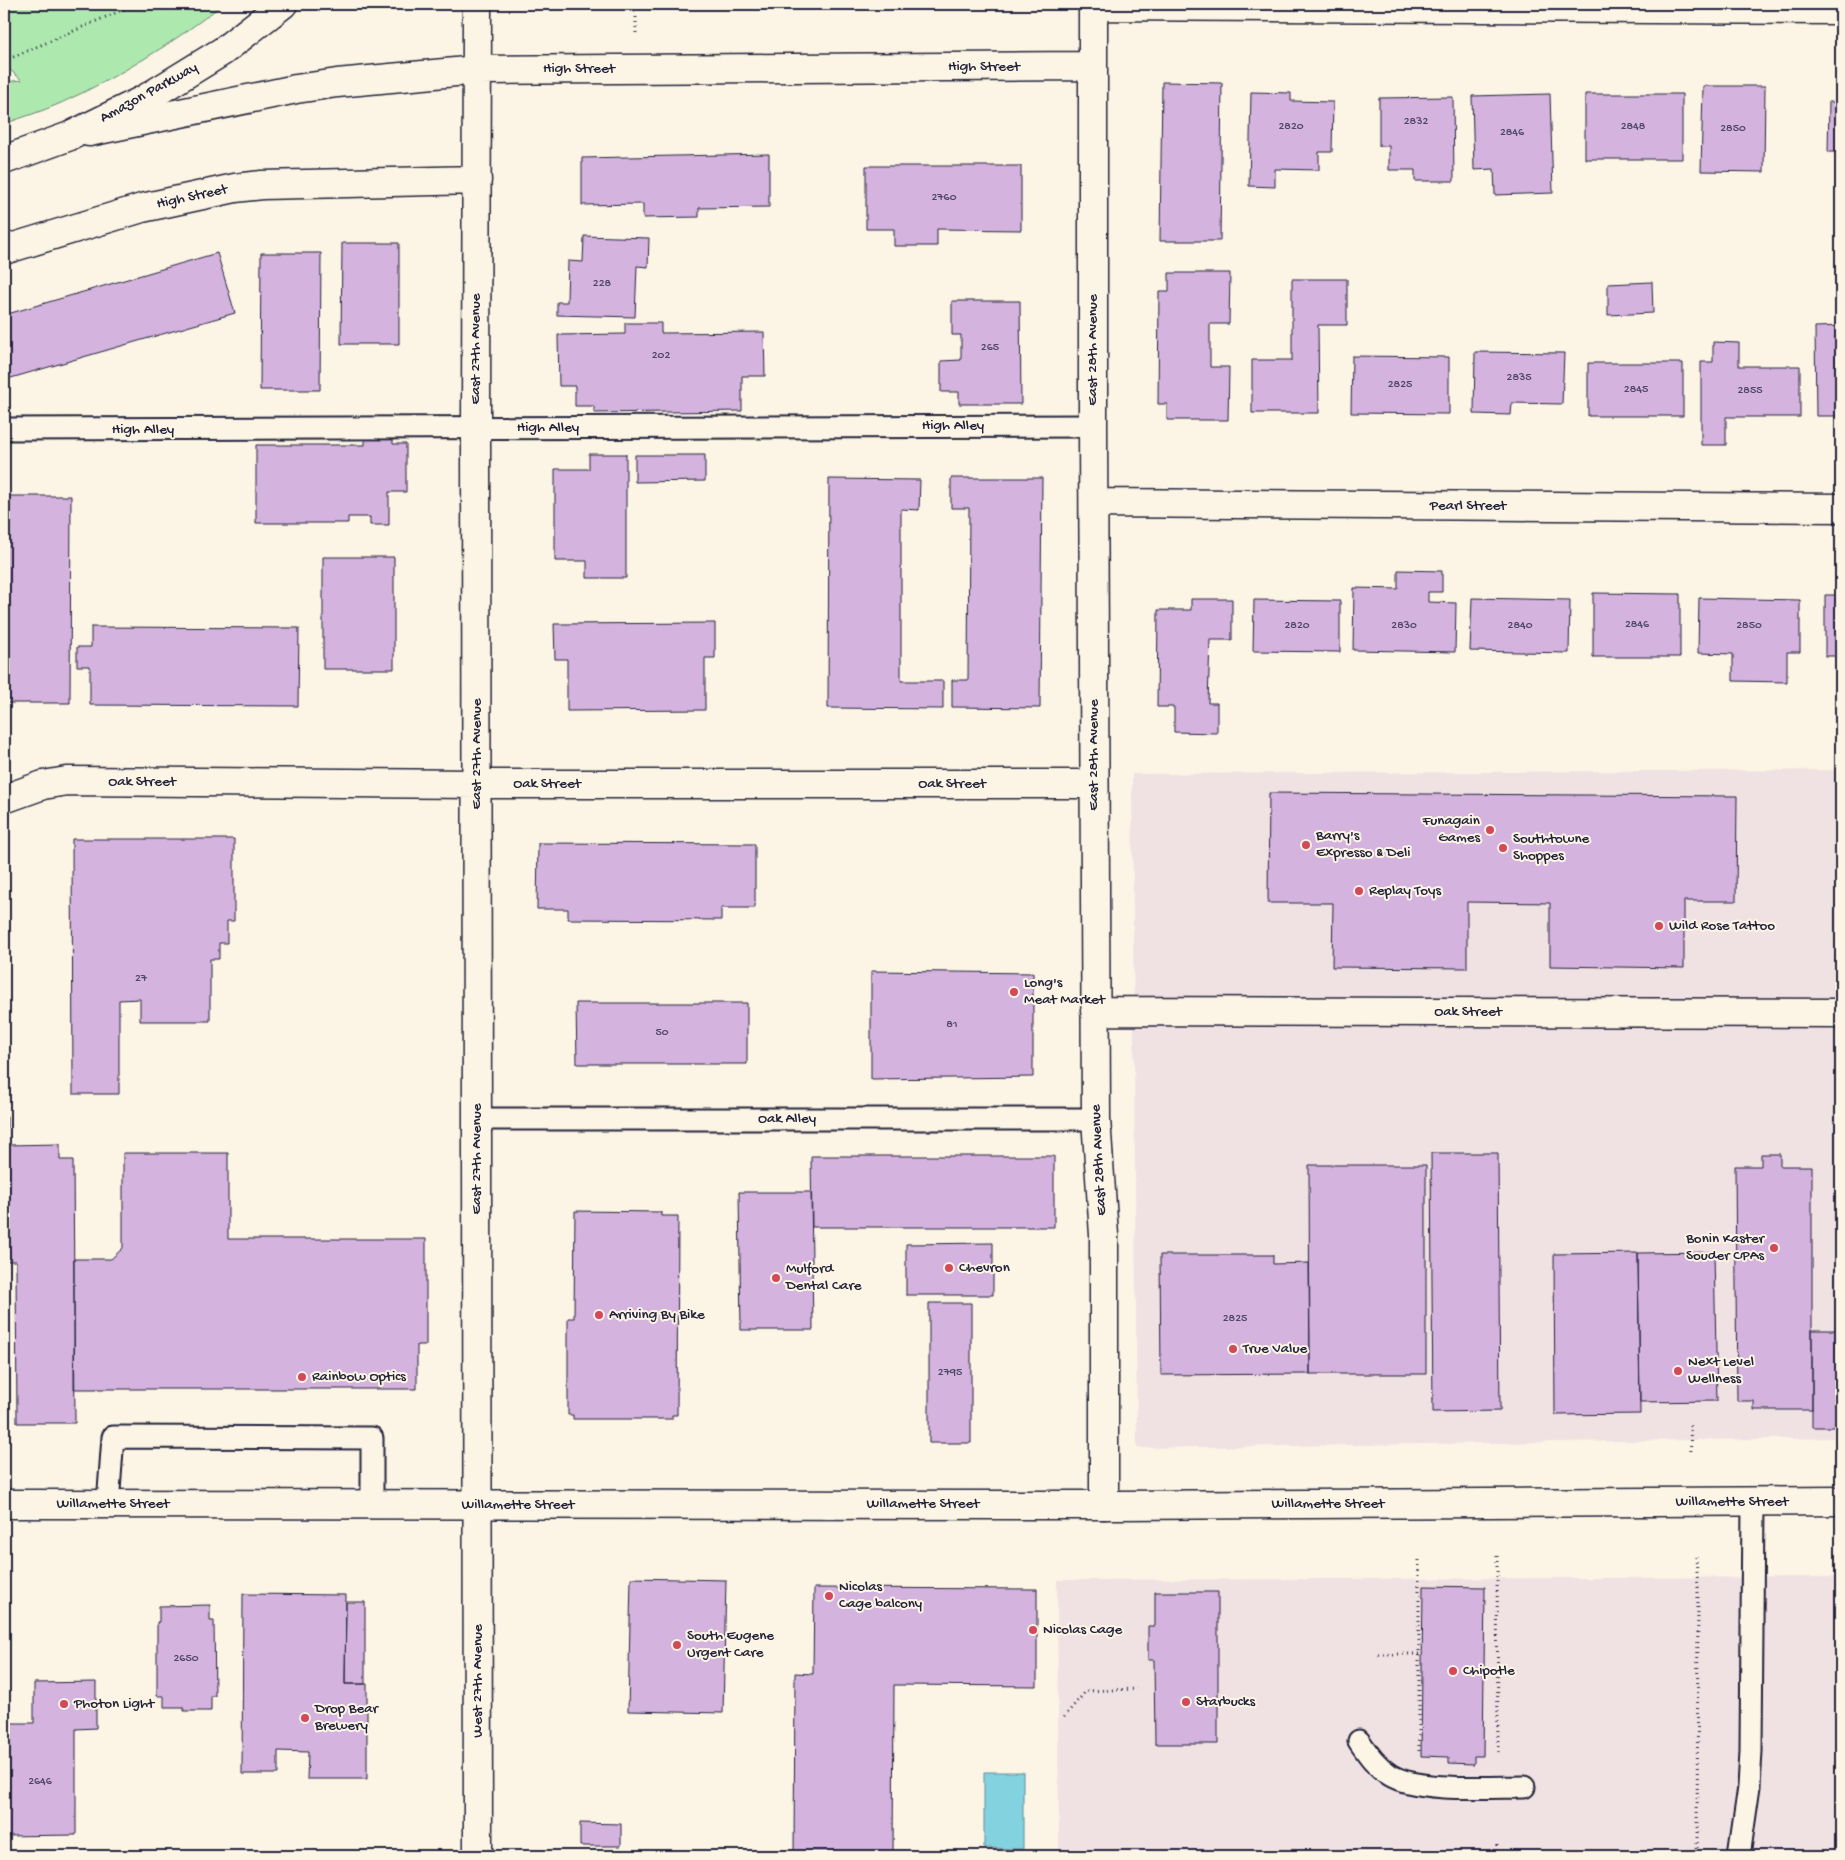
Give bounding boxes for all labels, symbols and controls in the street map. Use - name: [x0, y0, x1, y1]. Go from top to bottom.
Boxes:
- street label: Amazon Parkway: [97, 58, 201, 127]
- street label: High Street: [948, 58, 1022, 76]
- street label: High Street: [543, 60, 617, 78]
- house number: 2832: [1404, 115, 1428, 129]
- house number: 2820: [1278, 120, 1304, 134]
- house number: 2848: [1621, 120, 1646, 134]
- house number: 2850: [1720, 122, 1746, 136]
- house number: 2846: [1500, 126, 1525, 140]
- street label: High Street: [155, 180, 231, 213]
- house number: 2760: [931, 191, 957, 205]
- house number: 228: [593, 277, 612, 291]
- street label: East 27th Avenue: [467, 293, 485, 404]
- street label: East 28th Avenue: [1084, 294, 1102, 406]
- house number: 265: [981, 341, 999, 355]
- house number: 202: [652, 349, 670, 363]
- house number: 2835: [1507, 371, 1532, 385]
- house number: 2825: [1388, 378, 1412, 392]
- house number: 2845: [1624, 383, 1648, 397]
- house number: 2855: [1737, 384, 1763, 398]
- street label: High Alley: [922, 417, 985, 435]
- street label: High Alley: [517, 419, 580, 437]
- street label: High Alley: [112, 421, 175, 439]
- street label: Pearl Street: [1429, 497, 1508, 515]
- house number: 2846: [1625, 618, 1650, 632]
- house number: 2820: [1284, 619, 1310, 633]
- house number: 2830: [1391, 619, 1417, 633]
- house number: 2840: [1508, 619, 1533, 633]
- house number: 2850: [1736, 619, 1762, 633]
- street label: East 27th Avenue: [468, 698, 486, 809]
- street label: East 28th Avenue: [1085, 699, 1103, 811]
- street label: Oak Street: [108, 773, 178, 791]
- street label: Oak Street: [513, 775, 583, 793]
- street label: Oak Street: [918, 775, 988, 793]
- place label: Funagain Games: [1422, 812, 1480, 847]
- marker: Funagain Games: [1484, 824, 1496, 836]
- place label: Barry's Expresso & Deli: [1315, 827, 1411, 862]
- place label: Southtowne Shoppes: [1513, 830, 1590, 865]
- marker: Barry's Expresso & Deli: [1300, 839, 1312, 851]
- marker: Southtowne Shoppes: [1497, 842, 1509, 854]
- place label: Replay Toys: [1369, 882, 1441, 900]
- marker: Replay Toys: [1353, 885, 1365, 897]
- place label: Wild Rose Tattoo: [1669, 917, 1775, 935]
- marker: Wild Rose Tattoo: [1653, 920, 1665, 932]
- house number: 27: [135, 972, 148, 986]
- place label: Long's Meat Market: [1024, 974, 1107, 1009]
- marker: Long's Meat Market: [1008, 986, 1020, 998]
- street label: Oak Street: [1434, 1003, 1504, 1021]
- house number: 81: [946, 1018, 958, 1032]
- house number: 50: [655, 1026, 669, 1040]
- street label: East 27th Avenue: [468, 1103, 486, 1214]
- street label: East 28th Avenue: [1087, 1104, 1111, 1216]
- street label: Oak Alley: [758, 1110, 817, 1128]
- place label: Bonin Kaster Souder CPAs: [1685, 1230, 1766, 1265]
- marker: Bonin Kaster Souder CPAs: [1768, 1242, 1780, 1254]
- place label: Chevron: [959, 1259, 1010, 1277]
- place label: Mulford Dental Care: [785, 1260, 862, 1295]
- marker: Chevron: [943, 1262, 955, 1274]
- marker: Mulford Dental Care: [770, 1272, 782, 1284]
- place label: Arriving By Bike: [609, 1306, 705, 1324]
- marker: Arriving By Bike: [593, 1309, 605, 1321]
- house number: 2825: [1223, 1312, 1247, 1326]
- place label: True Value: [1242, 1340, 1307, 1358]
- marker: True Value: [1227, 1343, 1239, 1355]
- place label: Next Level Wellness: [1688, 1353, 1754, 1388]
- marker: Next Level Wellness: [1672, 1365, 1684, 1377]
- house number: 2795: [938, 1366, 962, 1380]
- place label: Rainbow Optics: [312, 1368, 406, 1386]
- marker: Rainbow Optics: [296, 1371, 308, 1383]
- street label: Willamette Street: [1676, 1493, 1790, 1511]
- street label: Willamette Street: [57, 1495, 171, 1513]
- street label: Willamette Street: [867, 1495, 981, 1513]
- street label: Willamette Street: [1272, 1495, 1386, 1513]
- street label: Willamette Street: [462, 1496, 576, 1514]
- place label: Nicolas Cage balcony: [839, 1578, 923, 1613]
- marker: Nicolas Cage balcony: [823, 1590, 835, 1602]
- place label: Nicolas Cage: [1043, 1621, 1123, 1639]
- street label: West 27th Avenue: [469, 1624, 487, 1738]
- marker: Nicolas Cage: [1027, 1624, 1039, 1636]
- place label: South Eugene Urgent Care: [687, 1627, 774, 1662]
- marker: South Eugene Urgent Care: [671, 1639, 683, 1651]
- house number: 2650: [173, 1652, 199, 1666]
- place label: Chipotle: [1463, 1662, 1515, 1680]
- marker: Chipotle: [1447, 1665, 1459, 1677]
- place label: Starbucks: [1196, 1693, 1255, 1711]
- place label: Photon Light: [73, 1695, 156, 1713]
- marker: Starbucks: [1180, 1696, 1192, 1708]
- marker: Photon Light: [58, 1698, 70, 1710]
- place label: Drop Bear Brewery: [314, 1700, 380, 1735]
- marker: Drop Bear Brewery: [299, 1712, 311, 1724]
- house number: 2646: [28, 1775, 53, 1789]

